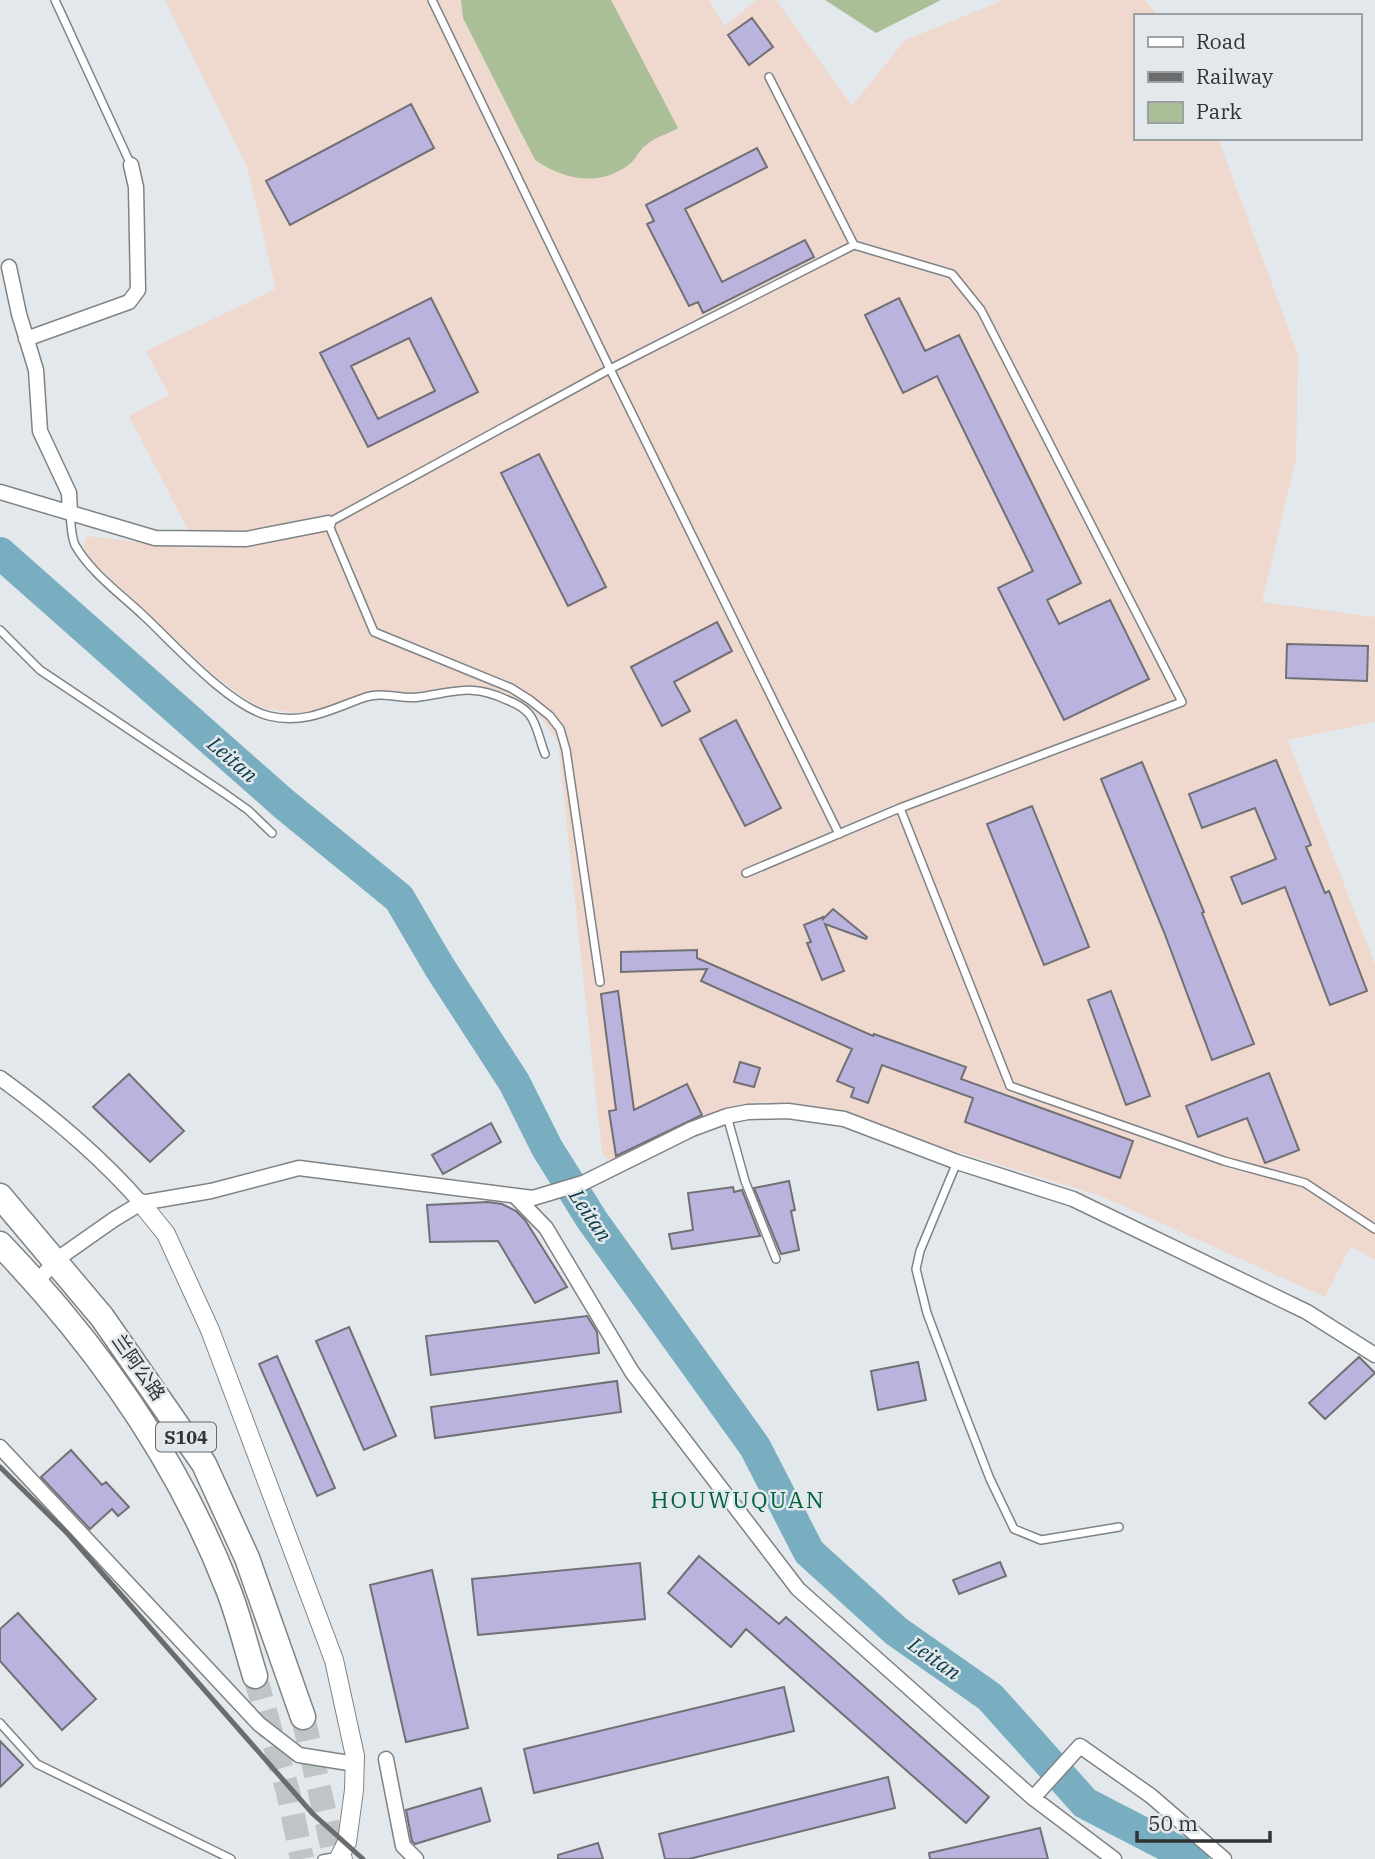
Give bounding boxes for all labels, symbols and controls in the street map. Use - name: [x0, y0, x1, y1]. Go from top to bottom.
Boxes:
- legend: [1134, 14, 1361, 140]
- text: Road: [1196, 27, 1246, 55]
- text: Railway: [1196, 62, 1274, 90]
- text: Park: [1196, 97, 1243, 125]
- water label: Leitan: [201, 729, 264, 789]
- water label: Leitan: [563, 1182, 619, 1247]
- street label: 兰阿公路: [107, 1329, 171, 1405]
- road number: S104: [156, 1422, 216, 1452]
- district label: HOUWUQUAN: [650, 1484, 826, 1514]
- water label: Leitan: [903, 1629, 967, 1686]
- scale bar: [1137, 1800, 1270, 1844]
- text: 50 m: [1148, 1809, 1198, 1837]

